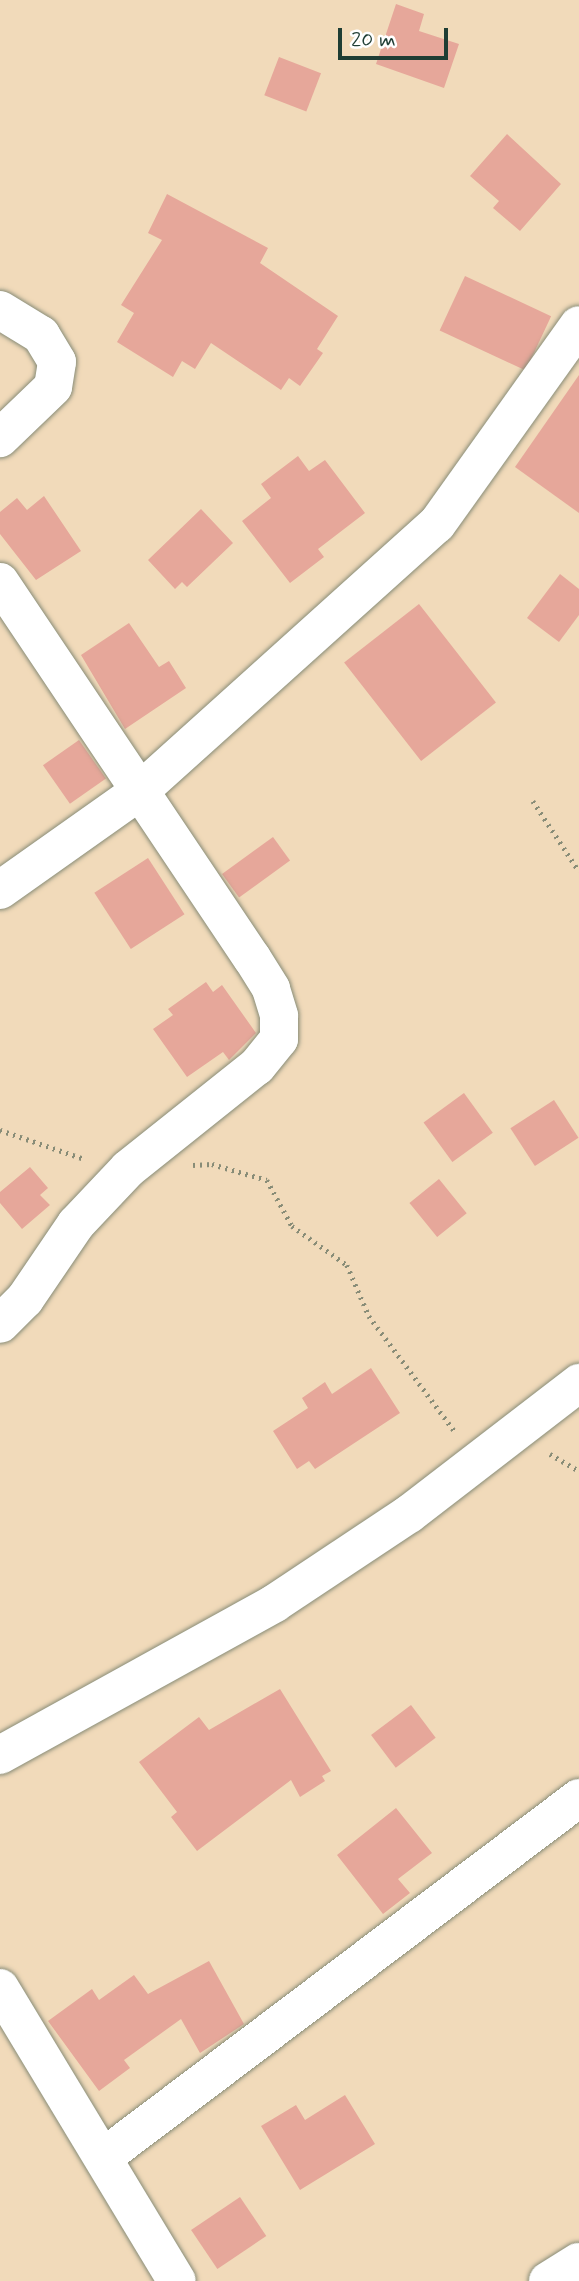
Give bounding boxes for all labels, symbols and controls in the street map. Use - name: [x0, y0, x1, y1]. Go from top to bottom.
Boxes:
- scale bar: [341, 14, 451, 58]
- text: 20 m: [351, 26, 396, 54]

